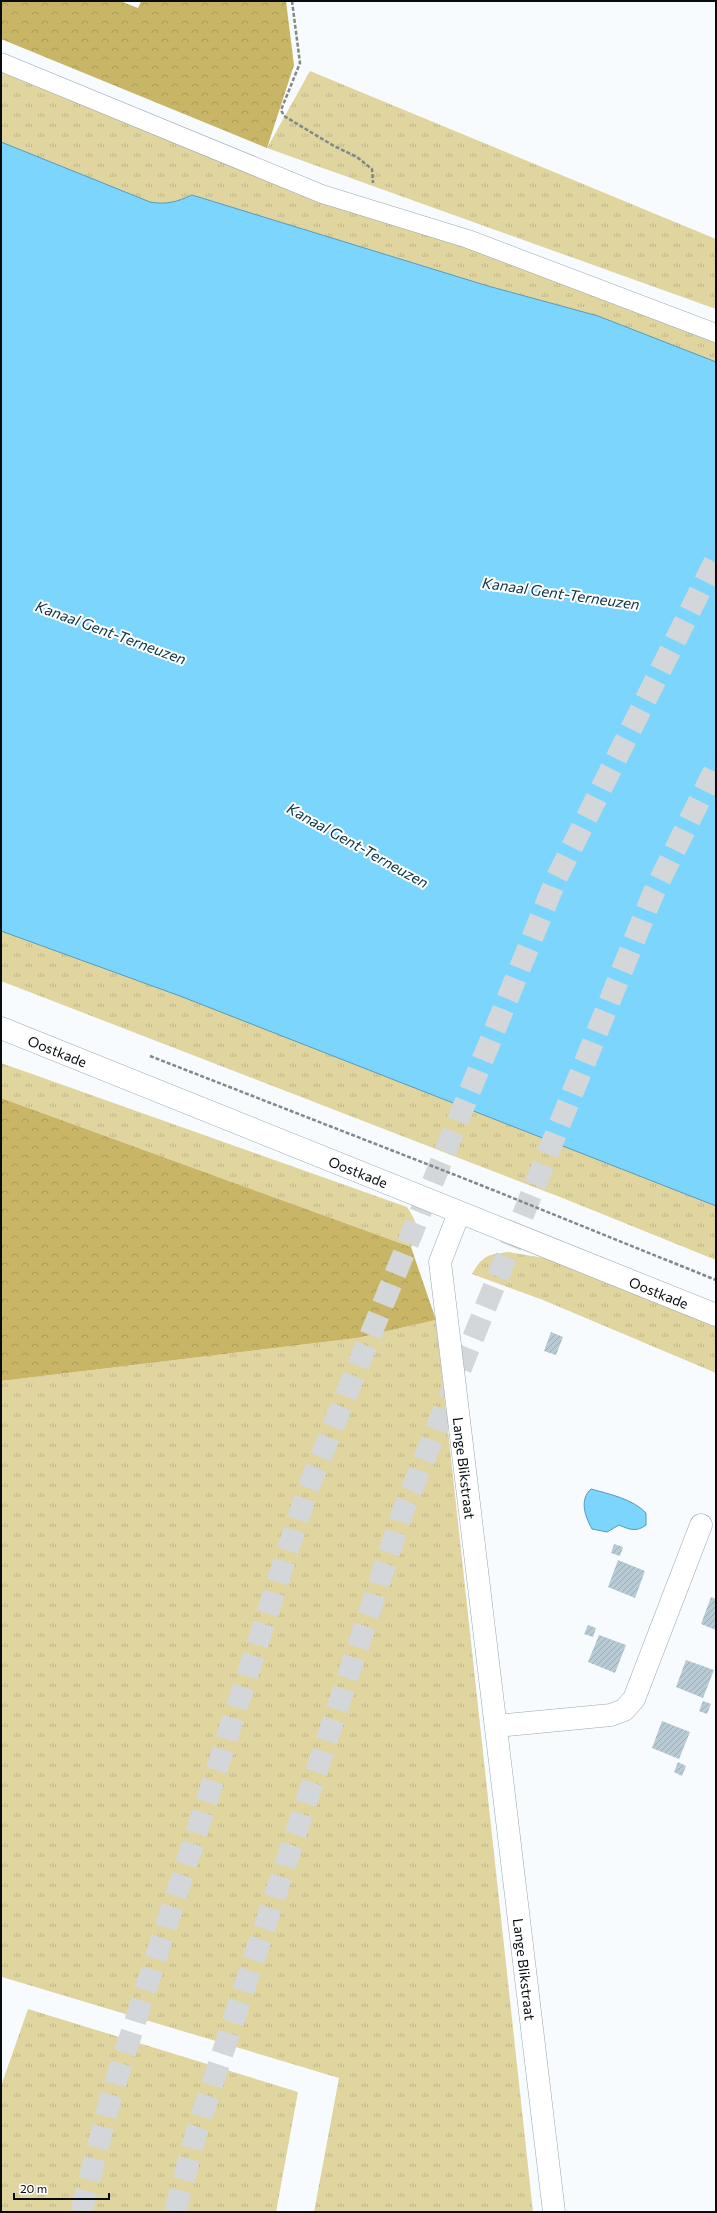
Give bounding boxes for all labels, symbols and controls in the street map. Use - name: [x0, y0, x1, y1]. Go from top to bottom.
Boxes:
- water label: Kanaal Gent-Terneuzen: [481, 573, 641, 613]
- water label: Kanaal Gent-Terneuzen: [33, 596, 189, 668]
- water label: Kanaal Gent-Terneuzen: [284, 799, 432, 891]
- street label: Oostkade: [26, 1031, 90, 1070]
- street label: Oostkade: [326, 1152, 390, 1191]
- street label: Oostkade: [627, 1273, 691, 1312]
- street label: Lange Blikstraat: [450, 1416, 479, 1520]
- street label: Lange Blikstraat: [510, 1917, 539, 2022]
- scale bar: [14, 2175, 109, 2201]
- text: 20 m: [20, 2181, 47, 2195]

